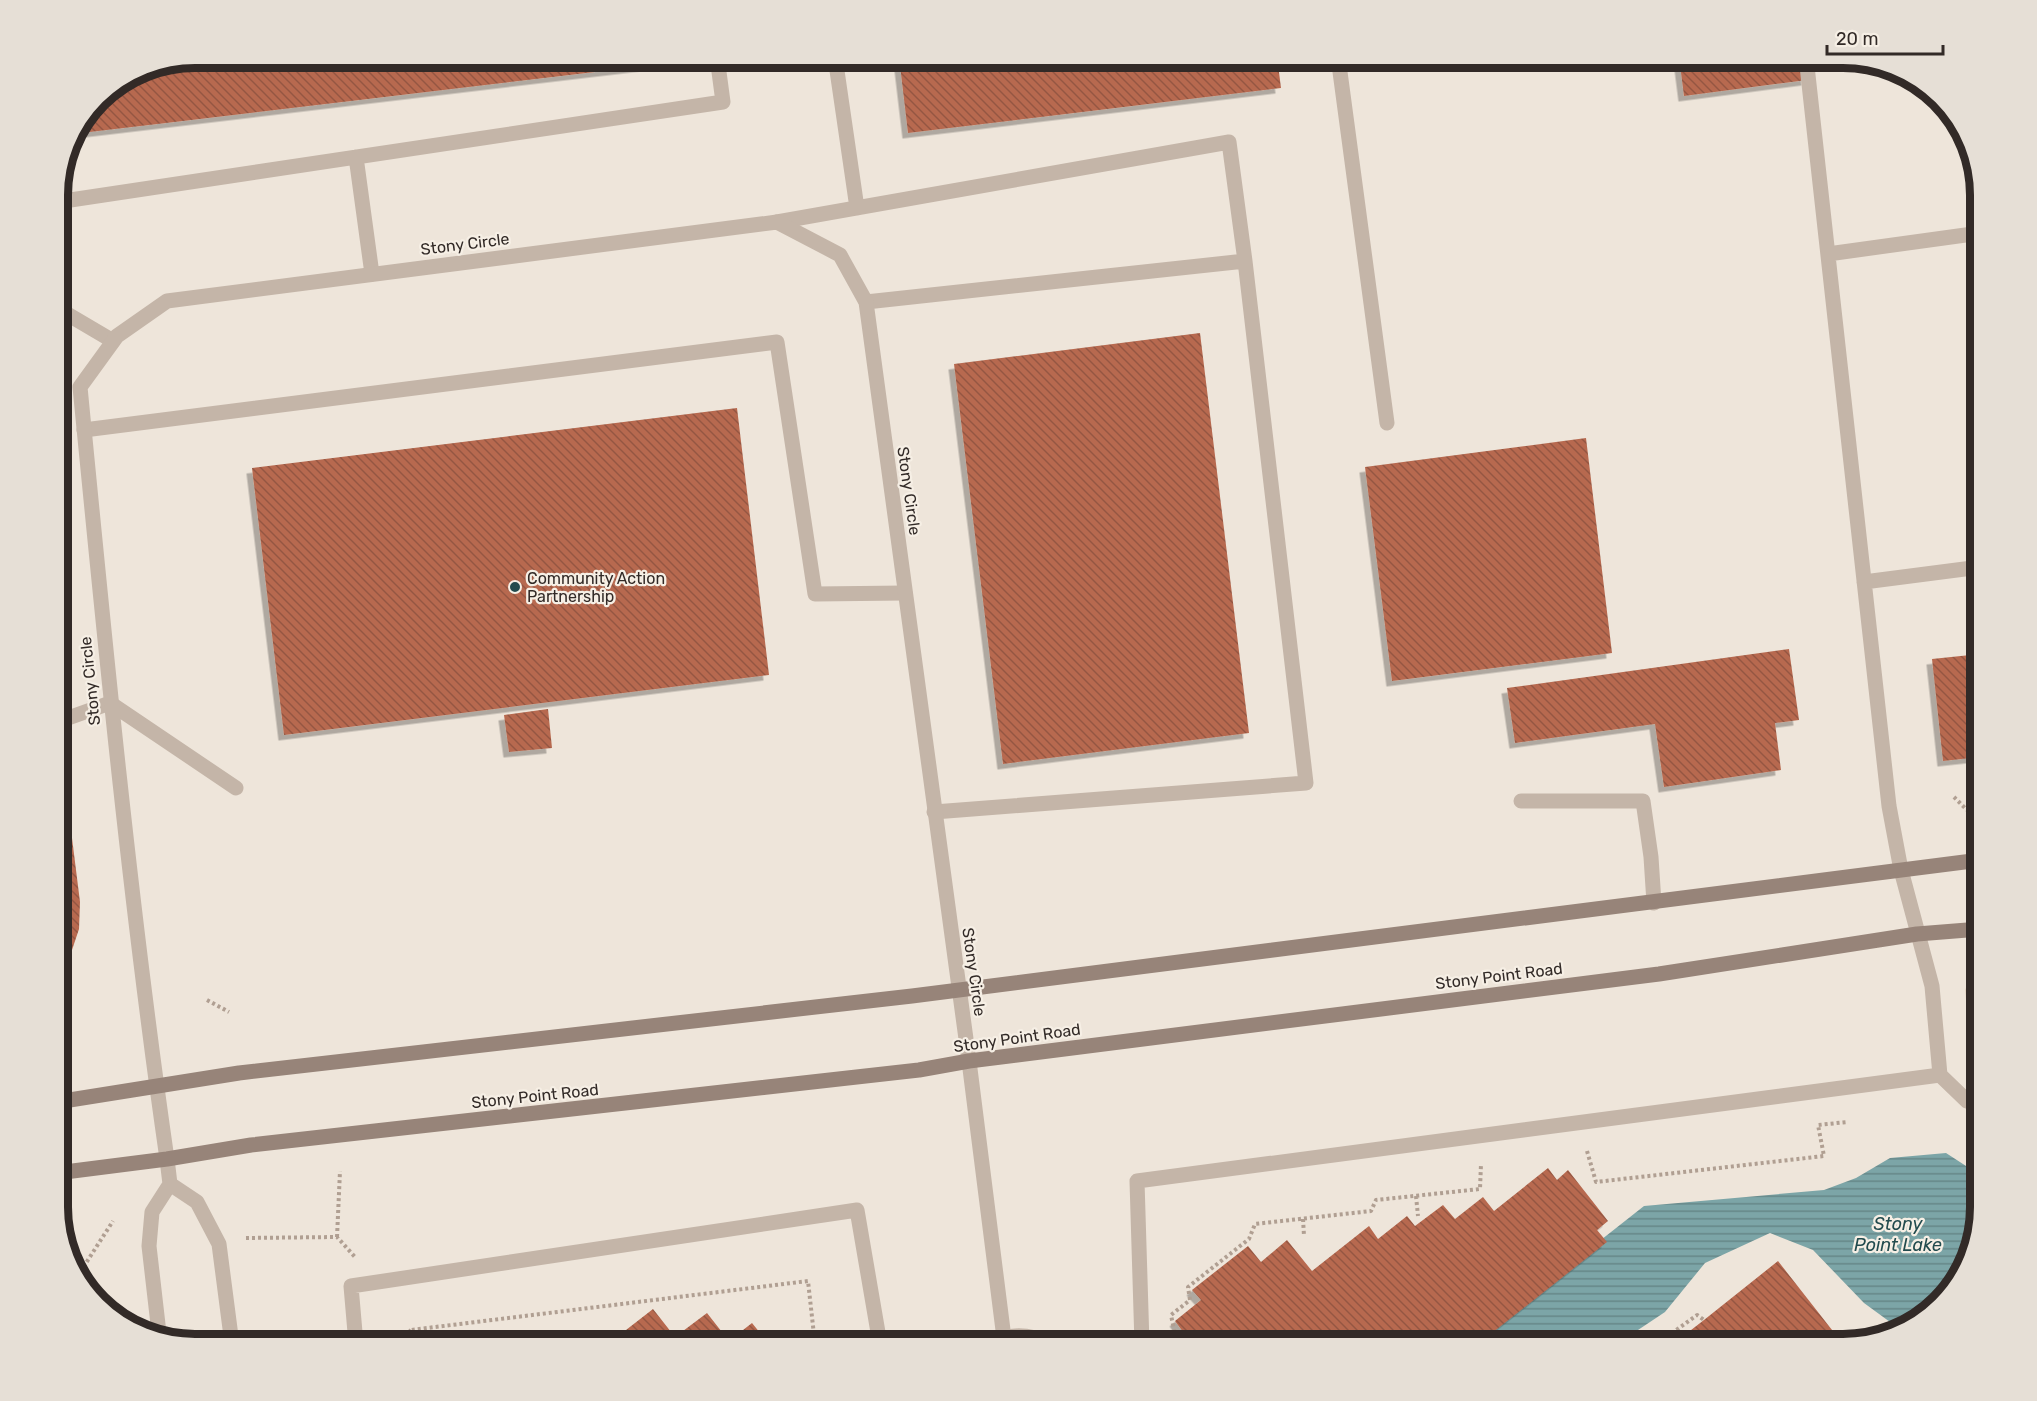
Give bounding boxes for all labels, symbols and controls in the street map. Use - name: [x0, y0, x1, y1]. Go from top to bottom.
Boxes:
- scale bar: [1827, 18, 1942, 56]
- text: 20 m: [1836, 28, 1878, 50]
- street label: Stony Circle: [420, 229, 511, 259]
- street label: Stony Circle: [893, 445, 925, 537]
- place label: Community Action Partnership: [527, 569, 665, 606]
- marker: Community Action Partnership: [508, 580, 522, 594]
- street label: Stony Circle: [76, 636, 104, 726]
- street label: Stony Circle: [958, 926, 990, 1018]
- street label: Stony Point Road: [1434, 959, 1564, 993]
- street label: Stony Point Road: [952, 1020, 1082, 1056]
- street label: Stony Point Road: [470, 1080, 600, 1112]
- water label: Stony Point Lake: [1854, 1213, 1942, 1256]

